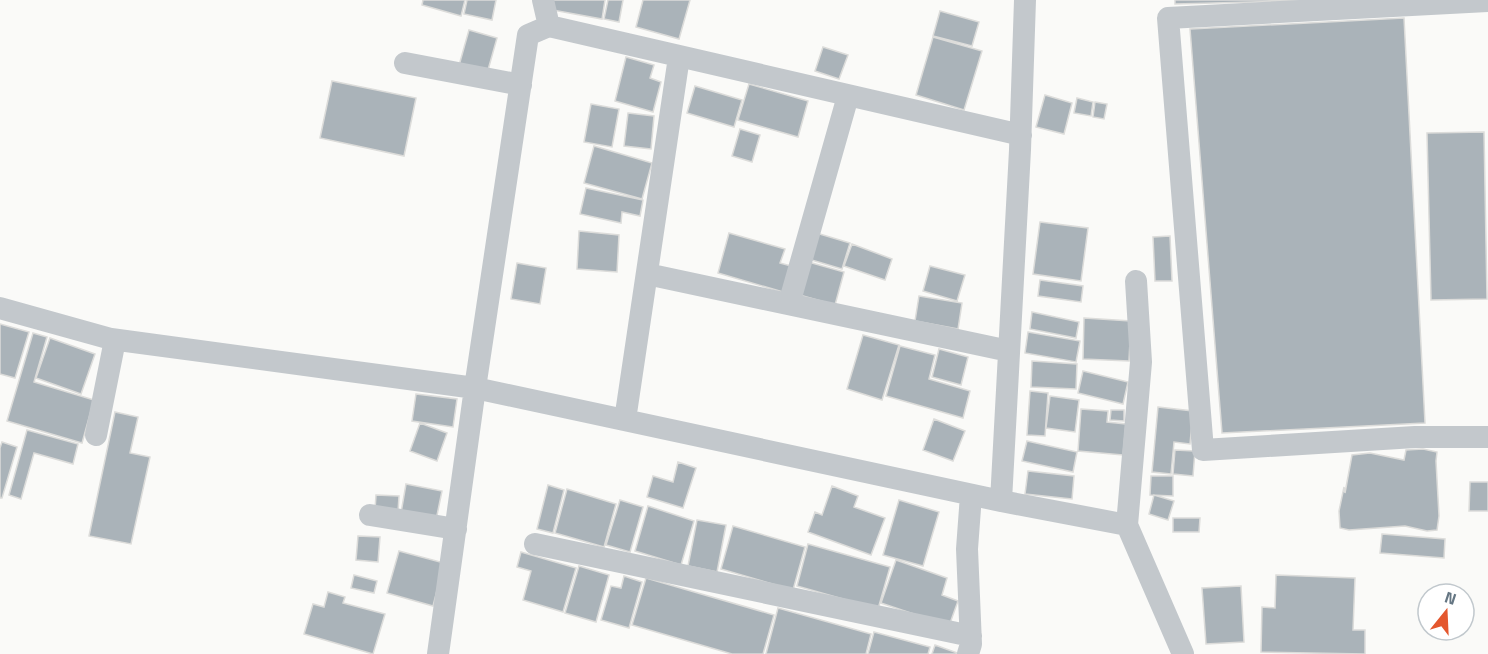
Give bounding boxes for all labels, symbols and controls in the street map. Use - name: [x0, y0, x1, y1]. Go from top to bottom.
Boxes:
- north arrow: [1416, 582, 1476, 642]
- text: N: [1442, 585, 1460, 611]

